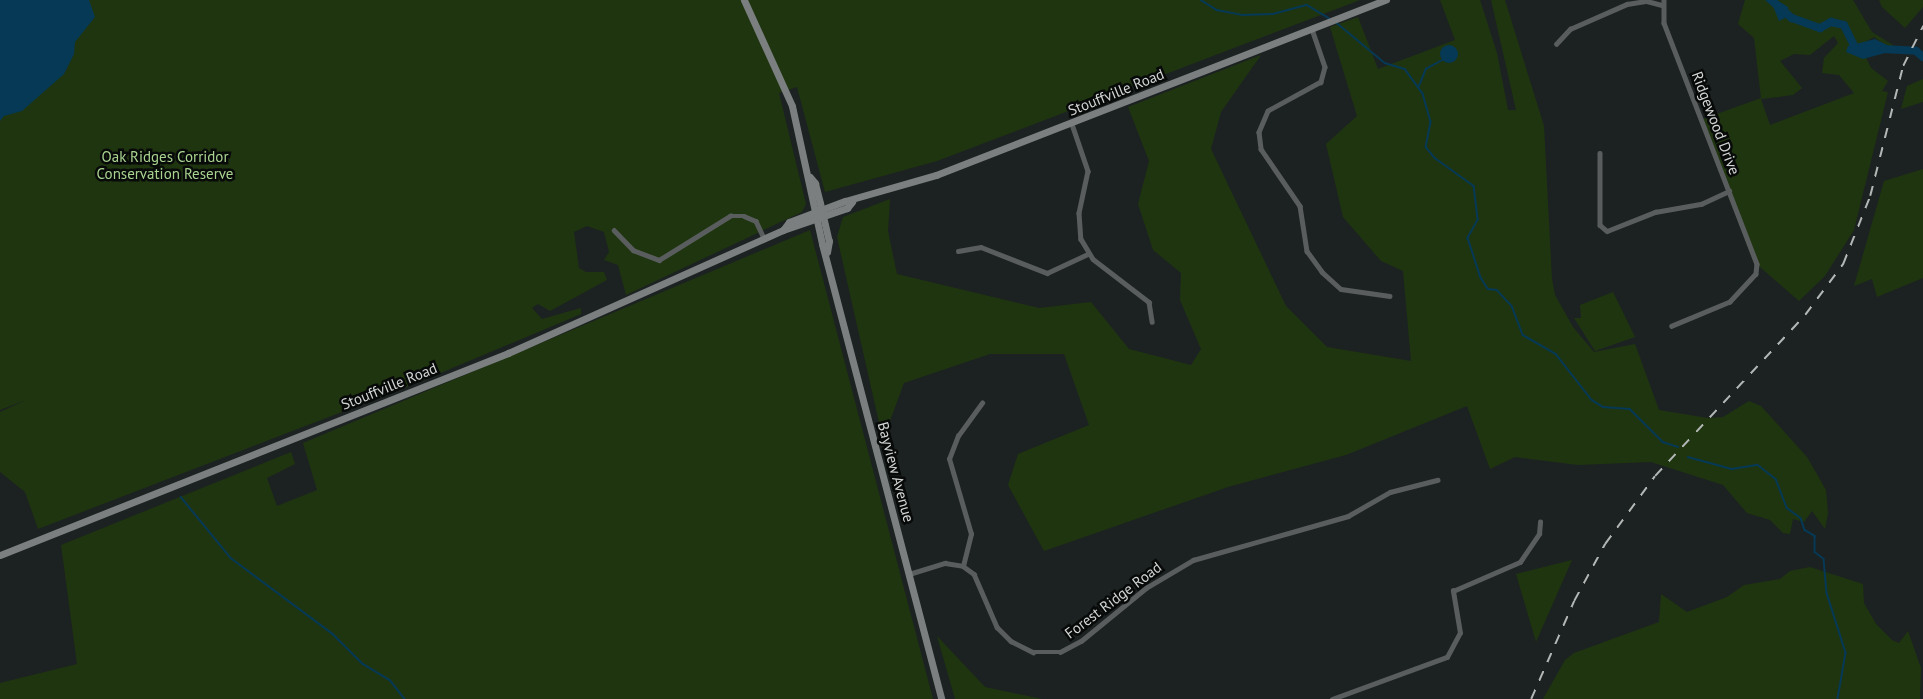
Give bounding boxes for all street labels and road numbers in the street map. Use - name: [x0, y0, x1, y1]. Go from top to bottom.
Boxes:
- street label: Stouffville Road: [1065, 65, 1167, 119]
- street label: Ridgewood Drive: [1688, 69, 1744, 177]
- street label: Stouffville Road: [338, 359, 440, 413]
- street label: Bayview Avenue: [874, 420, 918, 524]
- street label: Forest Ridge Road: [1061, 558, 1165, 642]

